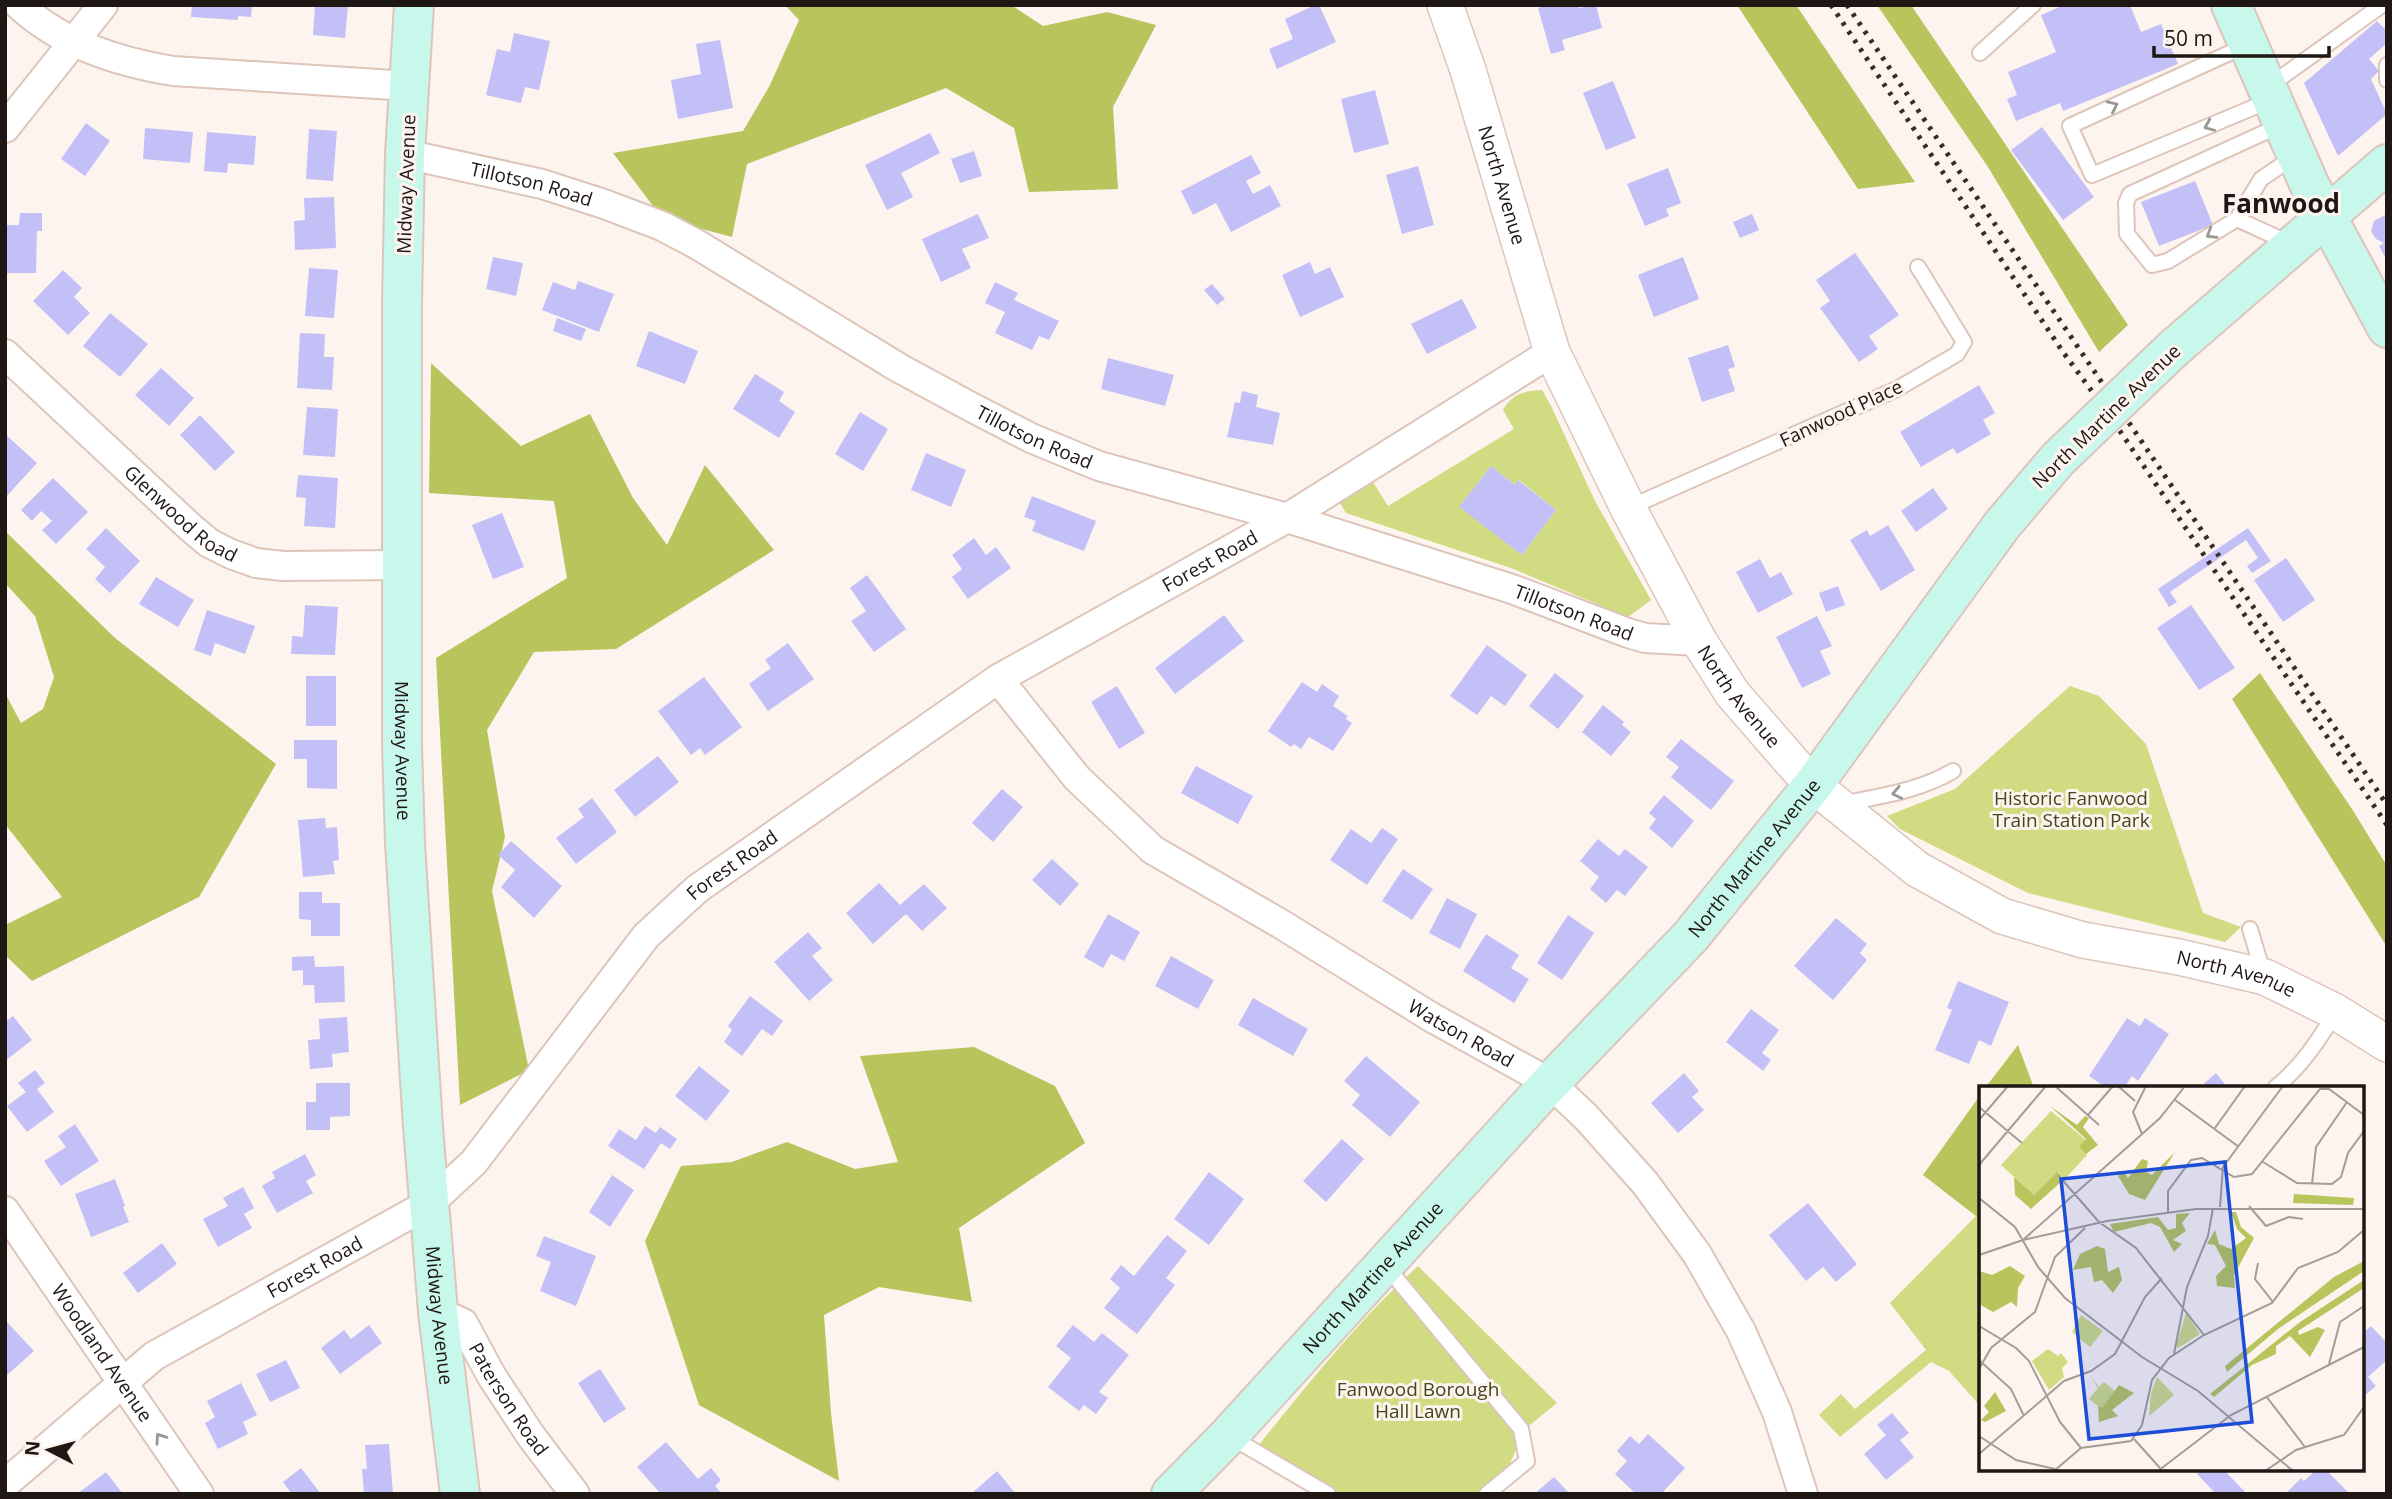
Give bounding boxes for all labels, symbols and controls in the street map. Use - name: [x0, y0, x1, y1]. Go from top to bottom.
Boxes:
- scale bar: [2154, 14, 2329, 58]
- text: 50 m: [2164, 24, 2213, 52]
- one-way arrow: [2106, 101, 2118, 115]
- street label: Midway Avenue: [391, 114, 421, 254]
- one-way arrow: [2204, 118, 2216, 132]
- street label: North Avenue: [1472, 122, 1532, 248]
- street label: Tillotson Road: [468, 156, 596, 212]
- district label: Fanwood: [2222, 185, 2340, 221]
- one-way arrow: [2206, 226, 2219, 239]
- street label: North Martine Avenue: [2026, 338, 2186, 494]
- street label: Fanwood Place: [1775, 373, 1907, 453]
- street label: Tillotson Road: [972, 399, 1097, 475]
- street label: Glenwood Road: [119, 459, 242, 568]
- street label: Forest Road: [1157, 524, 1262, 598]
- street label: Tillotson Road: [1511, 578, 1637, 647]
- street label: North Avenue: [1692, 640, 1787, 753]
- street label: Midway Avenue: [389, 681, 417, 821]
- street label: North Martine Avenue: [1682, 773, 1826, 943]
- one-way arrow: [1891, 784, 1903, 799]
- park label: Historic Fanwood Train Station Park: [1992, 785, 2150, 833]
- street label: Forest Road: [681, 824, 783, 906]
- street label: North Avenue: [2174, 944, 2300, 1003]
- street label: Watson Road: [1403, 993, 1519, 1073]
- inset map: [1979, 1086, 2364, 1471]
- street label: North Martine Avenue: [1297, 1196, 1449, 1359]
- street label: Forest Road: [262, 1230, 367, 1304]
- street label: Midway Avenue: [420, 1245, 460, 1386]
- street label: Woodland Avenue: [46, 1279, 159, 1427]
- street label: Paterson Road: [463, 1338, 554, 1461]
- park label: Fanwood Borough Hall Lawn: [1337, 1376, 1499, 1424]
- north arrow: [14, 1415, 84, 1485]
- one-way arrow: [156, 1433, 168, 1446]
- text: N: [18, 1439, 46, 1457]

